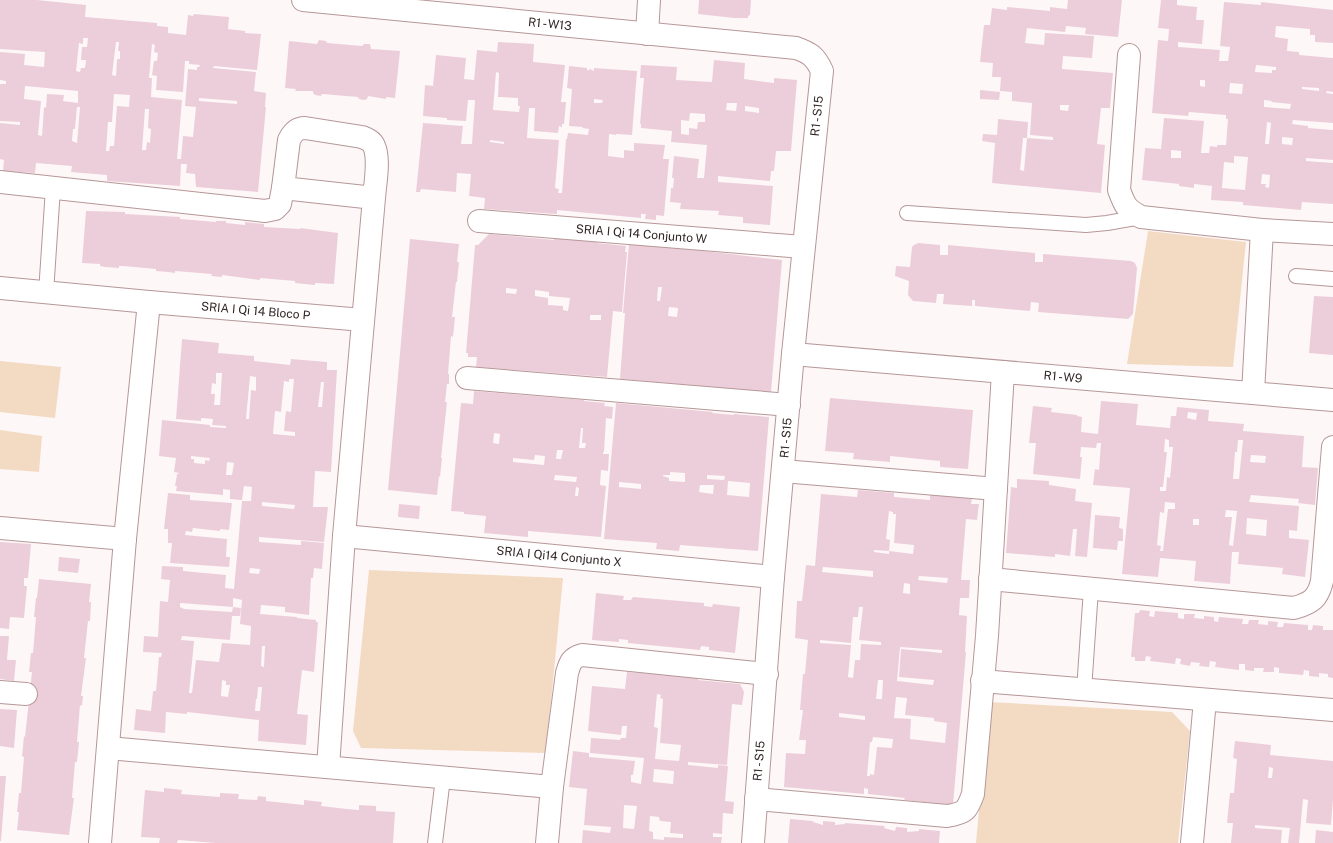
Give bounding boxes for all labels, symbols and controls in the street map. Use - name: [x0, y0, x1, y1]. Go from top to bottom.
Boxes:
- street label: R1 - W13: [527, 15, 572, 33]
- street label: R1 - S15: [808, 95, 826, 137]
- street label: SRIA I Qi 14 Conjunto W: [575, 222, 708, 246]
- street label: SRIA I Qi 14 Bloco P: [201, 299, 311, 323]
- street label: R1 - W9: [1043, 368, 1083, 386]
- street label: R1 - S15: [777, 417, 795, 459]
- street label: SRIA I Qi14 Conjunto X: [496, 544, 622, 570]
- street label: R1 - S15: [750, 740, 768, 782]

